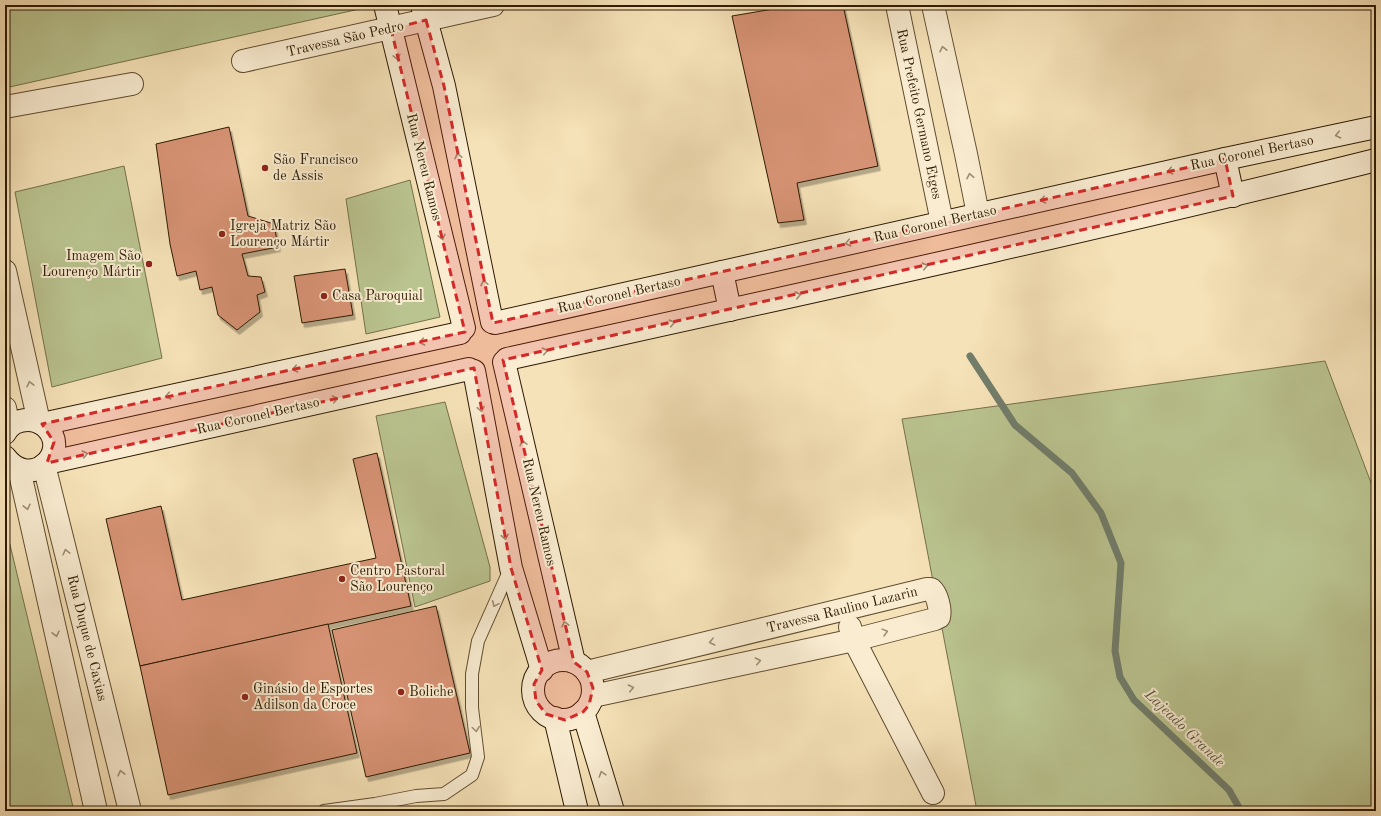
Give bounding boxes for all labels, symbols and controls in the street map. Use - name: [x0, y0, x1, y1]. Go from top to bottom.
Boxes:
- street label: Travessa São Pedro: [285, 19, 405, 59]
- street label: Rua Prefeito Germano Etges: [894, 27, 944, 201]
- one-way arrow: [939, 46, 947, 52]
- one-way arrow: [393, 53, 401, 60]
- street label: Rua Nereu Ramos: [404, 112, 444, 222]
- one-way arrow: [1335, 130, 1341, 138]
- street label: Rua Coronel Bertaso: [1189, 133, 1315, 173]
- place label: São Francisco de Assis: [273, 153, 358, 183]
- one-way arrow: [455, 153, 463, 159]
- marker: São Francisco de Assis: [260, 163, 270, 173]
- one-way arrow: [1167, 167, 1173, 175]
- one-way arrow: [967, 173, 975, 179]
- one-way arrow: [1040, 195, 1046, 203]
- street label: Rua Coronel Bertaso: [872, 203, 998, 245]
- place label: Igreja Matriz São Lourenço Mártir: [230, 219, 336, 249]
- marker: Igreja Matriz São Lourenço Mártir: [217, 229, 227, 239]
- one-way arrow: [437, 234, 445, 240]
- one-way arrow: [845, 239, 851, 247]
- place label: Imagem São Lourenço Mártir: [42, 249, 141, 279]
- marker: Imagem São Lourenço Mártir: [144, 259, 154, 269]
- one-way arrow: [922, 263, 929, 271]
- street label: Rua Coronel Bertaso: [556, 274, 682, 316]
- one-way arrow: [481, 280, 489, 287]
- place label: Casa Paroquial: [332, 289, 423, 303]
- marker: Casa Paroquial: [319, 291, 329, 301]
- one-way arrow: [795, 291, 802, 299]
- one-way arrow: [668, 319, 675, 327]
- one-way arrow: [419, 337, 425, 345]
- one-way arrow: [541, 347, 548, 355]
- one-way arrow: [292, 365, 298, 373]
- one-way arrow: [27, 380, 35, 387]
- one-way arrow: [165, 392, 171, 400]
- street label: Rua Coronel Bertaso: [195, 395, 321, 437]
- one-way arrow: [332, 395, 338, 403]
- one-way arrow: [477, 406, 485, 412]
- one-way arrow: [519, 440, 527, 446]
- one-way arrow: [82, 451, 89, 459]
- street label: Rua Nereu Ramos: [520, 457, 558, 567]
- one-way arrow: [23, 504, 31, 510]
- one-way arrow: [500, 534, 509, 540]
- one-way arrow: [62, 549, 71, 556]
- place label: Centro Pastoral São Lourenço: [350, 564, 445, 594]
- street label: Rua Duque de Caxias: [65, 573, 109, 703]
- marker: Centro Pastoral São Lourenço: [337, 574, 347, 584]
- street label: Travessa Raulino Lazarin: [765, 584, 919, 636]
- one-way arrow: [492, 599, 500, 607]
- one-way arrow: [561, 621, 569, 627]
- one-way arrow: [881, 629, 888, 637]
- one-way arrow: [52, 631, 60, 637]
- one-way arrow: [709, 637, 716, 646]
- one-way arrow: [755, 658, 761, 666]
- place label: Ginásio de Esportes Adilson da Croce: [253, 682, 373, 712]
- place label: Boliche: [409, 685, 453, 699]
- one-way arrow: [628, 685, 634, 693]
- marker: Boliche: [396, 687, 406, 697]
- water label: Lajeado Grande: [1140, 687, 1227, 771]
- marker: Ginásio de Esportes Adilson da Croce: [240, 692, 250, 702]
- one-way arrow: [471, 726, 480, 732]
- one-way arrow: [117, 770, 126, 777]
- one-way arrow: [598, 770, 607, 777]

